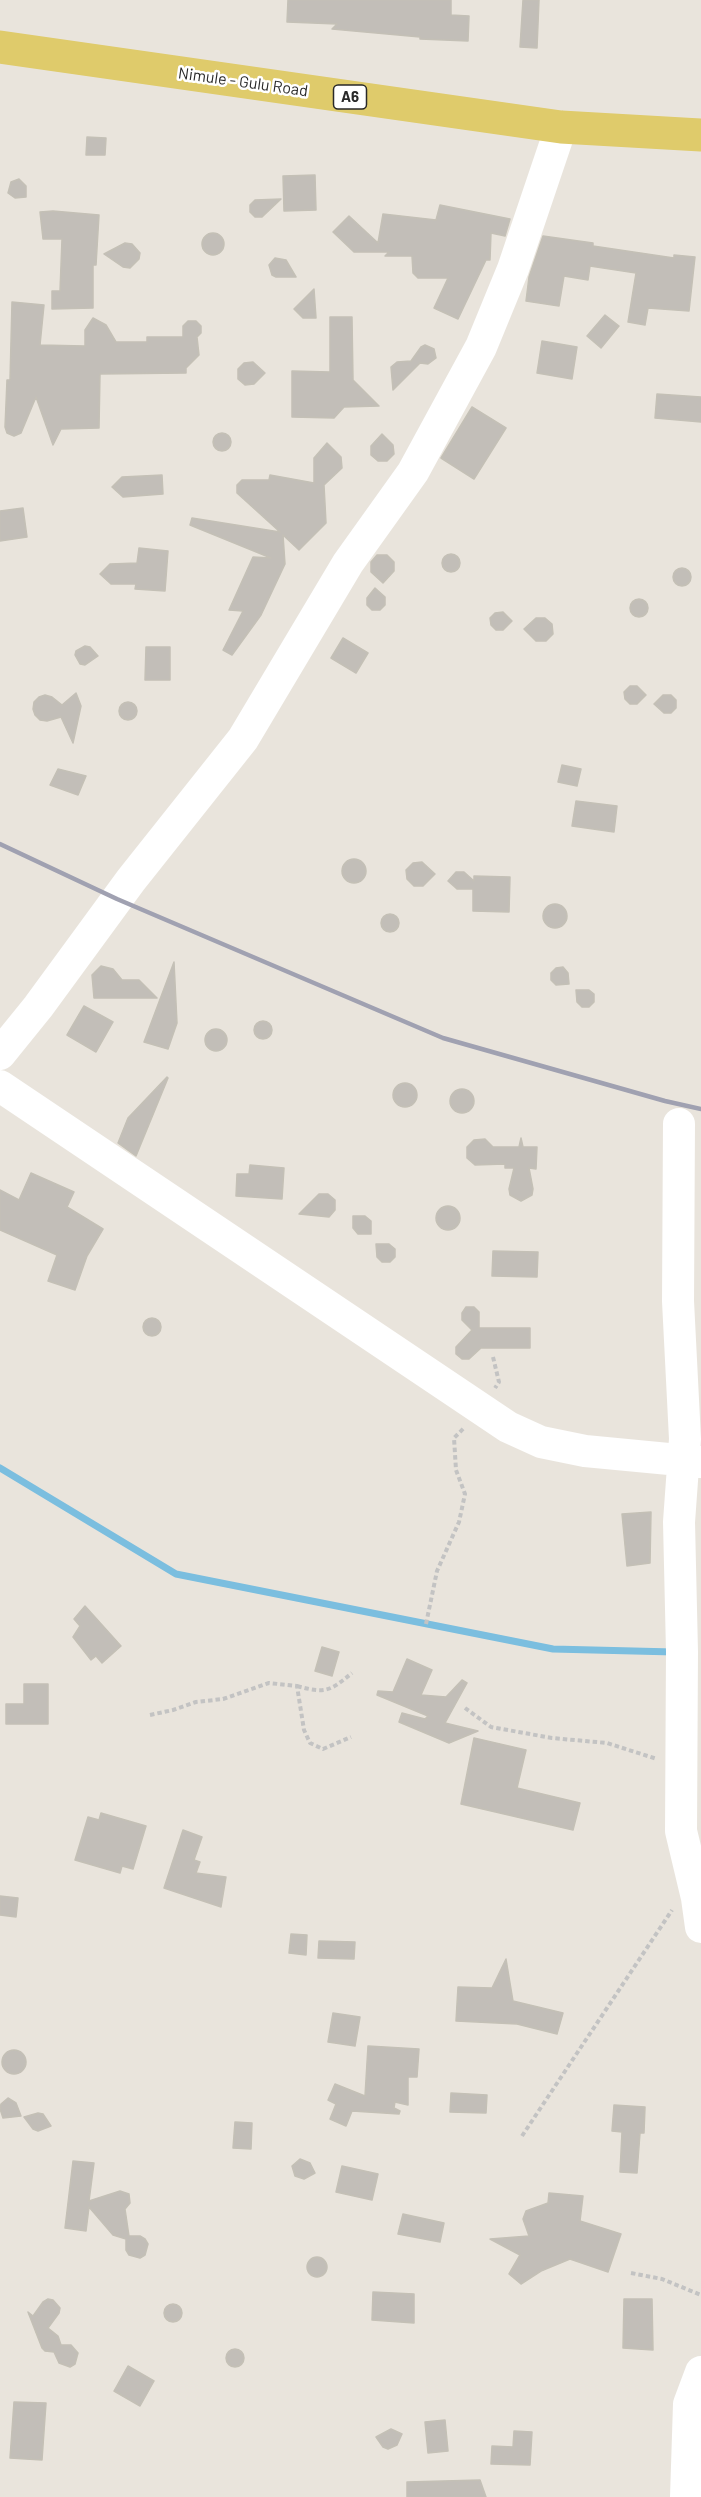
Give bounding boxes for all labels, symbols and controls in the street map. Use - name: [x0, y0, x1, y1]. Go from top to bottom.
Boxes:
- street label: Nimule - Gulu Road: [177, 63, 309, 101]
- road number: A6: [334, 85, 366, 109]

